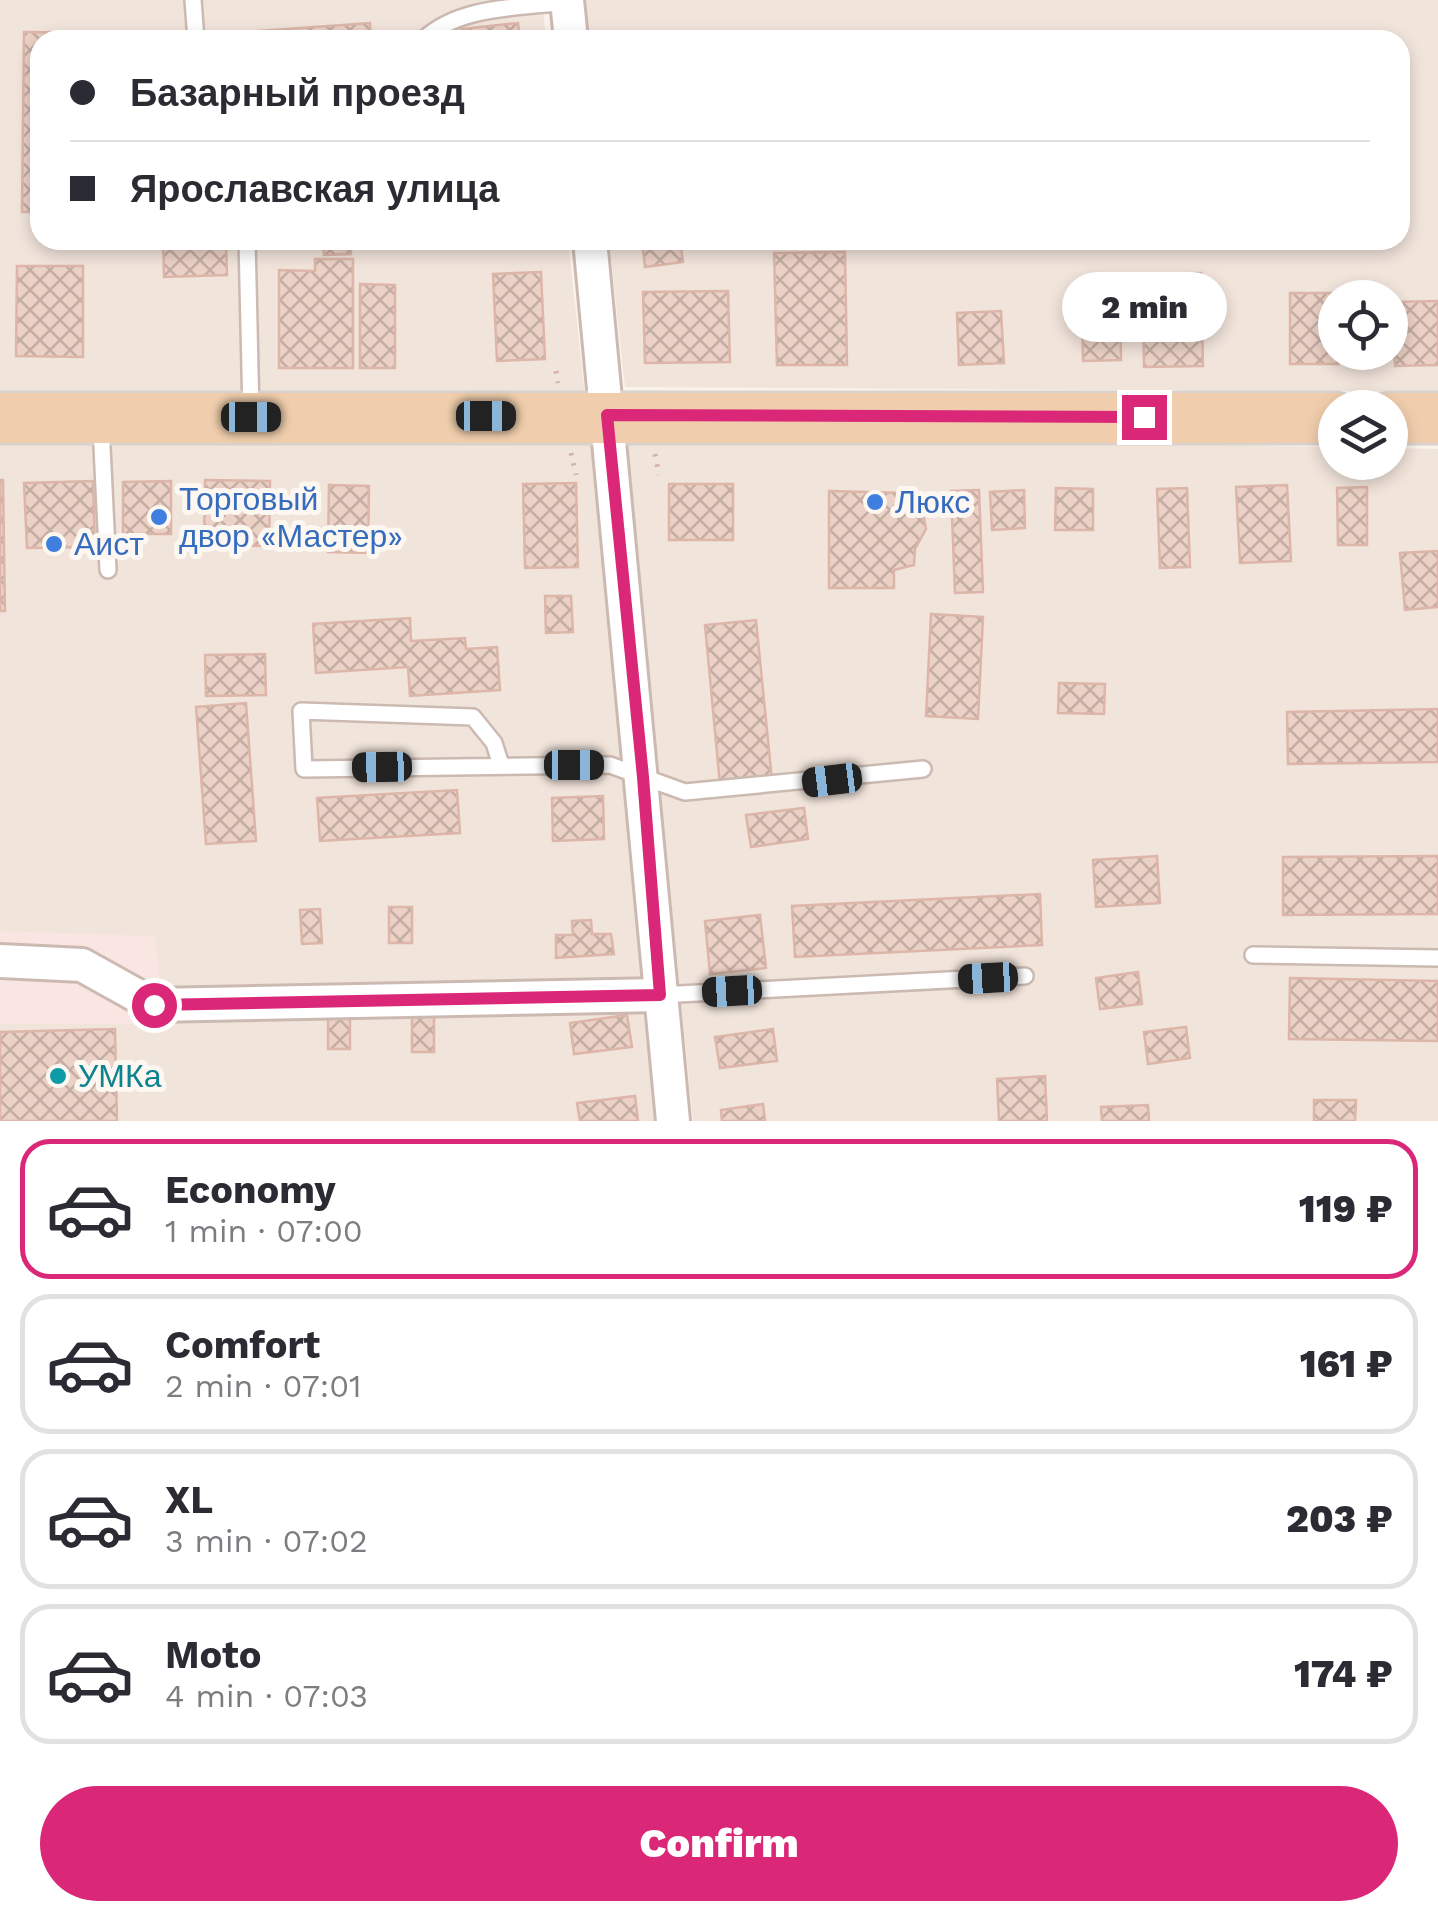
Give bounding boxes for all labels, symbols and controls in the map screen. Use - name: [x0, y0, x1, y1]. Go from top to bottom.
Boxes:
- text: Базарный проезд: [130, 71, 465, 115]
- text: Ярославская улица: [130, 167, 499, 211]
- callout: 2 min: [1062, 272, 1226, 342]
- map controls: [1318, 280, 1408, 480]
- button: locate: [1318, 280, 1408, 370]
- text: 2 min: [1101, 288, 1188, 326]
- button: layers: [1318, 390, 1408, 480]
- route end: [1122, 395, 1167, 440]
- car: [456, 401, 516, 431]
- car: [221, 402, 281, 432]
- place label: Торговый двор «Мастер»: [179, 480, 403, 555]
- place label: Люкс: [895, 483, 970, 521]
- marker: Люкс: [864, 491, 886, 513]
- marker: Торговый двор «Мастер»: [148, 506, 170, 528]
- place label: Аист: [74, 525, 144, 563]
- marker: Аист: [43, 533, 65, 555]
- car: [544, 750, 604, 780]
- car: [352, 751, 412, 783]
- car: [800, 761, 864, 799]
- car: [957, 961, 1019, 995]
- car: [701, 974, 763, 1008]
- route start: [132, 983, 177, 1028]
- place label: УМКа: [78, 1057, 162, 1095]
- marker: УМКа: [47, 1065, 69, 1087]
- icon: car: [45, 1164, 135, 1254]
- text: Economy: [165, 1168, 336, 1212]
- text: 119 ₽: [1299, 1187, 1393, 1231]
- text: 1 min · 07:00: [165, 1212, 363, 1250]
- icon: car: [45, 1319, 135, 1409]
- text: Comfort: [165, 1323, 320, 1367]
- text: 161 ₽: [1300, 1342, 1393, 1386]
- text: 2 min · 07:01: [165, 1367, 362, 1405]
- icon: car: [45, 1474, 135, 1564]
- text: XL: [165, 1478, 213, 1522]
- text: 203 ₽: [1286, 1497, 1393, 1541]
- text: 3 min · 07:02: [165, 1522, 368, 1560]
- icon: car: [45, 1629, 135, 1719]
- text: Moto: [165, 1633, 261, 1677]
- text: 174 ₽: [1294, 1652, 1393, 1696]
- text: 4 min · 07:03: [165, 1677, 368, 1715]
- button: Confirm: [40, 1786, 1398, 1901]

